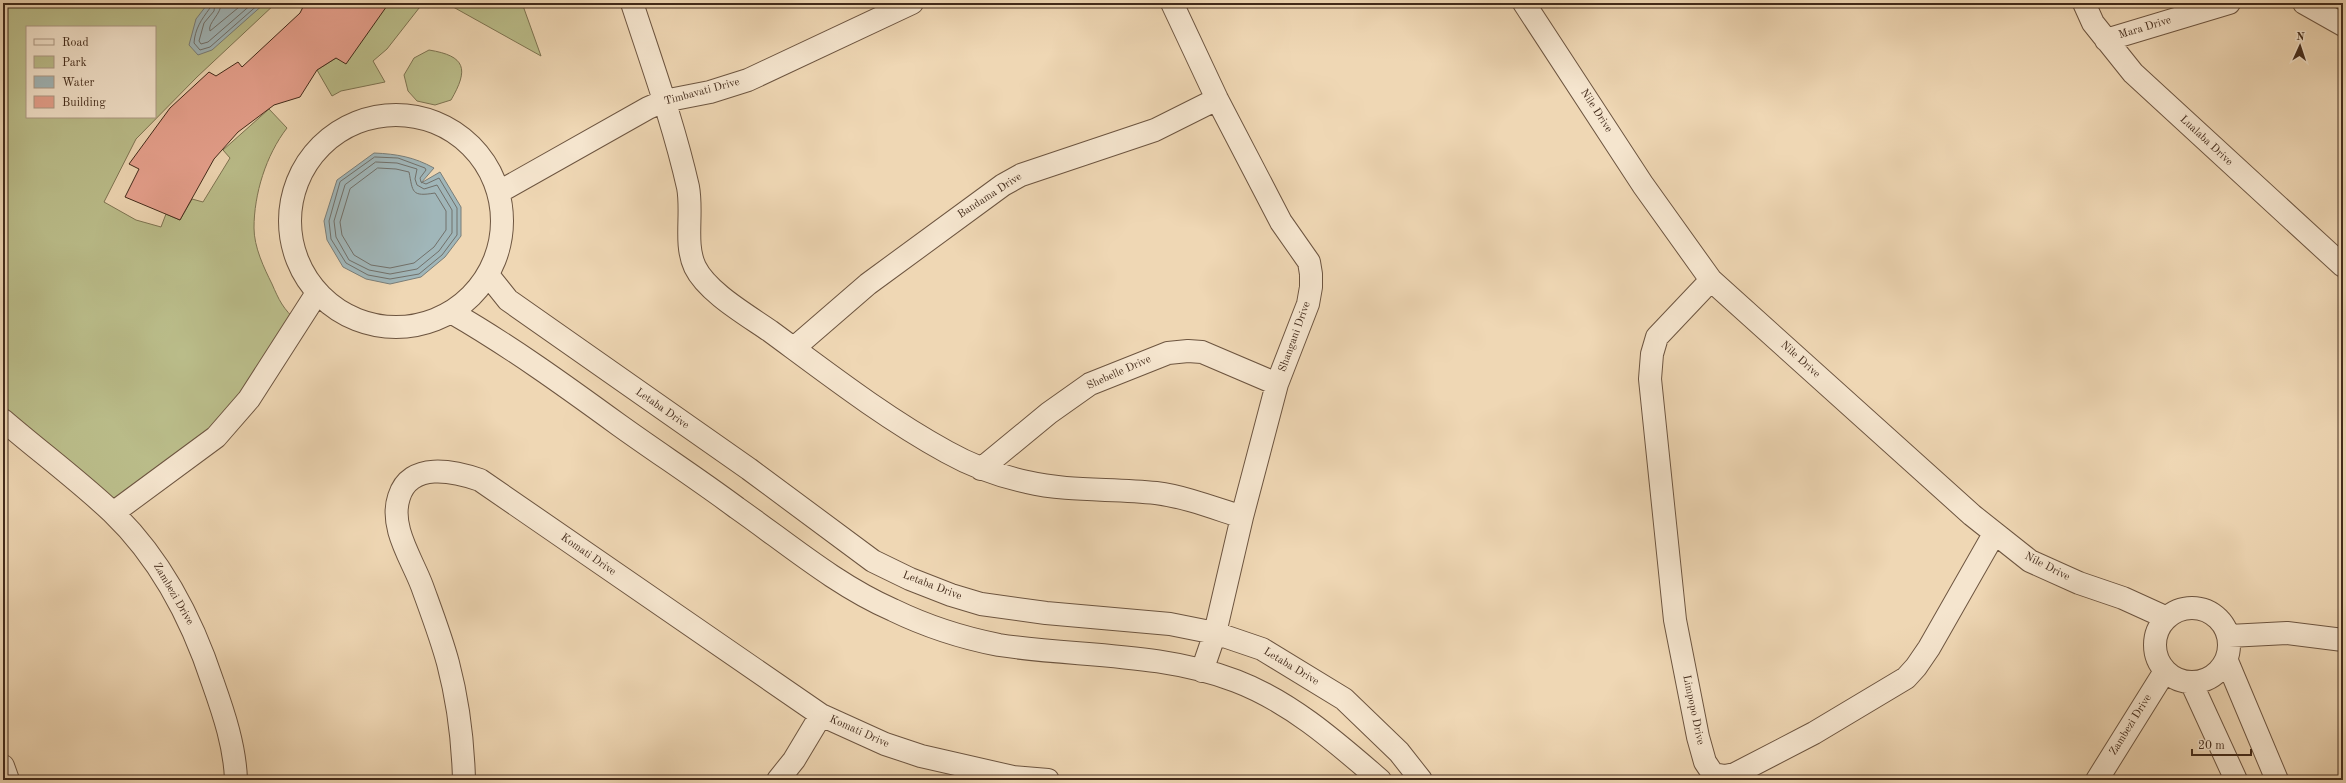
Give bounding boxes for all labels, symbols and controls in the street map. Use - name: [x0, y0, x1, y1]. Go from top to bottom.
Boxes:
- street label: Mara Drive: [2118, 15, 2172, 41]
- legend: [26, 26, 156, 118]
- north arrow: [2280, 26, 2320, 66]
- text: N: [2296, 32, 2306, 43]
- text: Road: [62, 37, 89, 49]
- text: Park: [62, 57, 87, 69]
- text: Water: [62, 77, 95, 89]
- street label: Timbavati Drive: [663, 77, 741, 107]
- street label: Nile Drive: [1578, 87, 1614, 135]
- text: Building: [62, 97, 106, 109]
- street label: Lualaba Drive: [2178, 114, 2234, 168]
- street label: Bandama Drive: [956, 171, 1024, 221]
- street label: Shangani Drive: [1277, 300, 1313, 374]
- street label: Nile Drive: [1778, 340, 1822, 380]
- street label: Shebelle Drive: [1085, 354, 1153, 392]
- street label: Letaba Drive: [633, 387, 691, 431]
- street label: Komati Drive: [559, 532, 617, 578]
- street label: Nile Drive: [2023, 551, 2071, 583]
- street label: Zambezi Drive: [151, 561, 195, 627]
- street label: Letaba Drive: [901, 570, 963, 602]
- street label: Letaba Drive: [1261, 646, 1321, 688]
- street label: Limpopo Drive: [1680, 674, 1706, 746]
- street label: Zambezi Drive: [2108, 693, 2154, 757]
- street label: Komati Drive: [827, 714, 891, 750]
- scale bar: [2192, 731, 2251, 757]
- text: 20 m: [2198, 740, 2225, 752]

